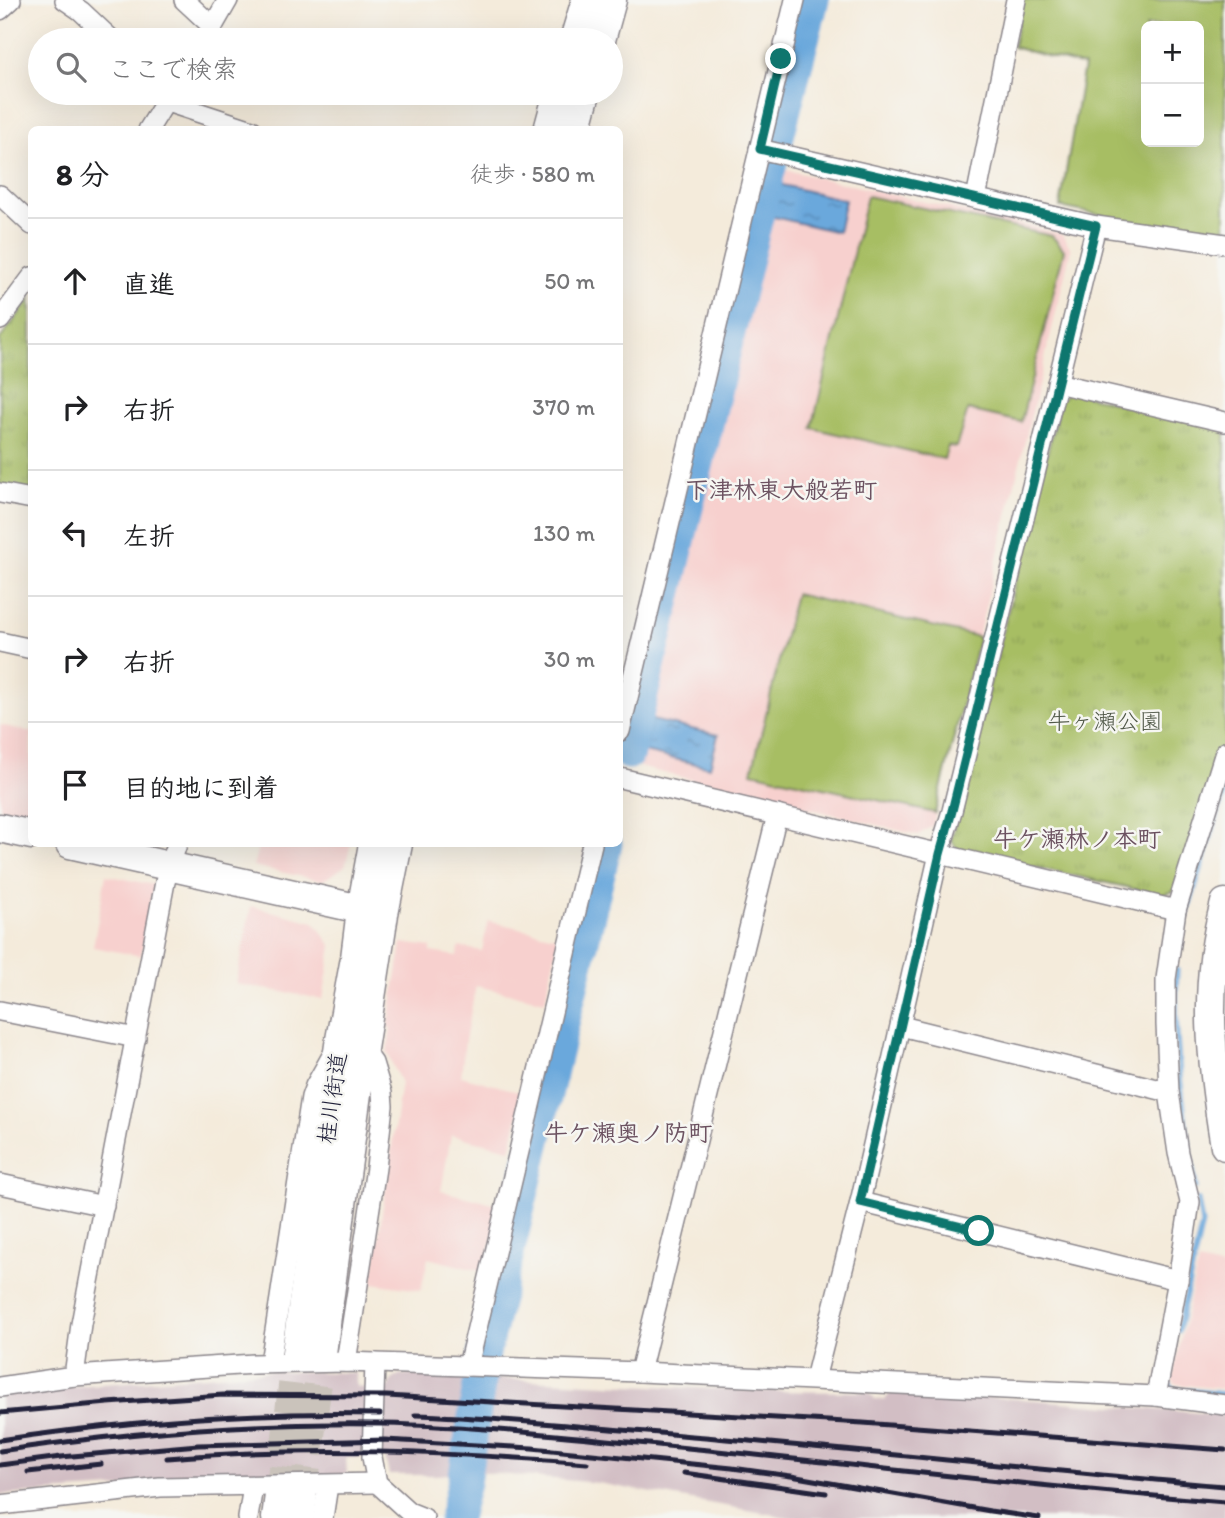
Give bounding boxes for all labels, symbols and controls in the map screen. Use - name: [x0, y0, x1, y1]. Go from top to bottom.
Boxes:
- map controls: [1141, 21, 1204, 147]
- button: +: [1141, 21, 1204, 84]
- search box: [28, 28, 623, 105]
- route end: [765, 43, 796, 74]
- icon: search: [52, 48, 90, 86]
- text: ここで検索: [108, 53, 238, 85]
- button: −: [1141, 84, 1204, 147]
- text: 8 分: [56, 156, 109, 193]
- text: 徒歩 · 580 m: [470, 160, 595, 188]
- icon: ahead: [56, 262, 94, 300]
- text: 50 m: [544, 267, 595, 295]
- text: 直進: [123, 268, 175, 300]
- icon: right: [56, 388, 94, 426]
- text: 370 m: [532, 393, 595, 421]
- text: 右折: [123, 394, 175, 426]
- district label: 下津林東大般若町: [685, 475, 877, 504]
- icon: left: [56, 514, 94, 552]
- text: 130 m: [533, 519, 595, 547]
- text: 左折: [123, 520, 175, 552]
- icon: right: [56, 640, 94, 678]
- text: 30 m: [544, 645, 595, 673]
- text: 右折: [123, 646, 175, 678]
- park label: 牛ヶ瀬公園: [1048, 707, 1163, 735]
- icon: arrive: [56, 766, 94, 804]
- text: 目的地に到着: [123, 772, 279, 804]
- district label: 牛ケ瀬林ノ本町: [993, 824, 1161, 853]
- street label: 桂川街道: [312, 1050, 352, 1146]
- district label: 牛ケ瀬奥ノ防町: [544, 1118, 712, 1147]
- route start: [963, 1215, 994, 1246]

